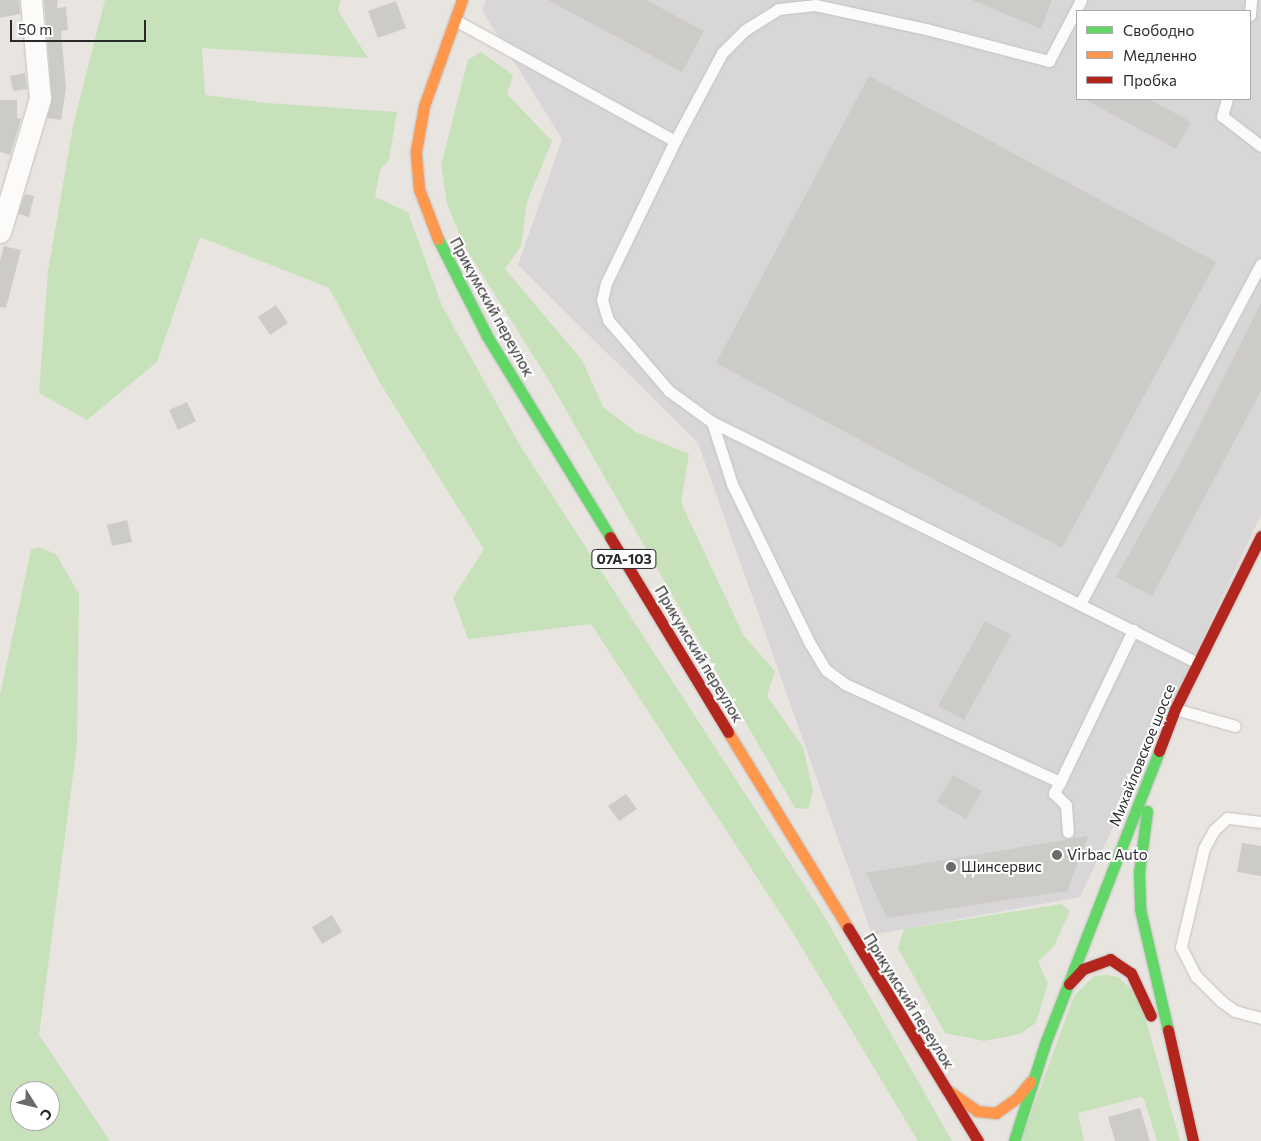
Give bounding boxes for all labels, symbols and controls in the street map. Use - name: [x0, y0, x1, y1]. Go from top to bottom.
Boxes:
- scale bar: [12, 10, 149, 42]
- legend: [1076, 10, 1251, 100]
- text: 50 m: [18, 20, 52, 38]
- text: Свободно: [1123, 21, 1194, 39]
- text: Медленно: [1123, 46, 1197, 64]
- text: Пробка: [1123, 71, 1177, 89]
- street label: Прикумский переулок: [446, 234, 538, 380]
- road number: 07А-103: [590, 548, 658, 570]
- street label: Прикумский переулок: [651, 582, 747, 726]
- street label: Михайловское шоссе: [1105, 681, 1179, 829]
- place label: Virbac Auto: [1067, 846, 1148, 864]
- marker: Virbac Auto: [1051, 849, 1063, 861]
- place label: Шинсервис: [961, 858, 1042, 876]
- marker: Шинсервис: [945, 861, 957, 873]
- street label: Прикумский переулок: [860, 930, 958, 1072]
- north arrow: [10, 1081, 60, 1131]
- text: С: [37, 1106, 56, 1123]

